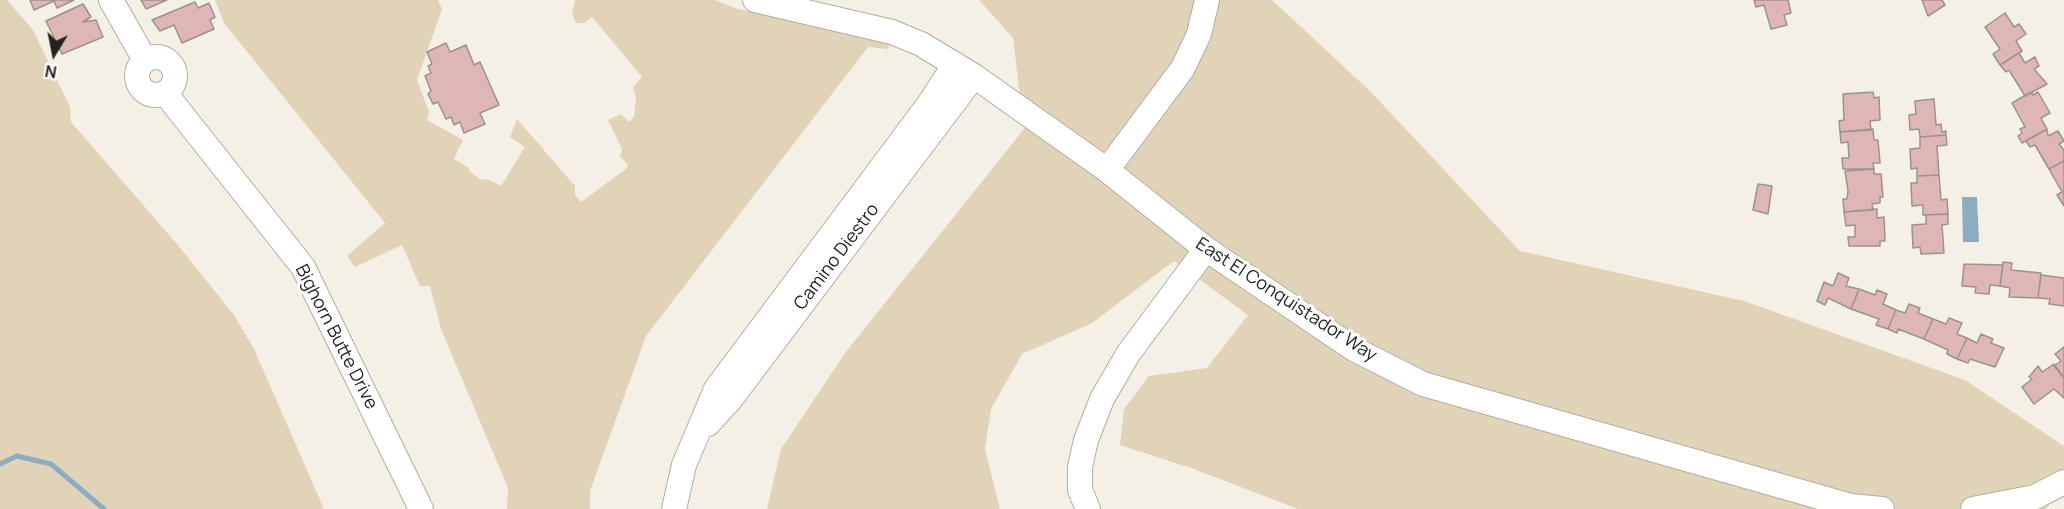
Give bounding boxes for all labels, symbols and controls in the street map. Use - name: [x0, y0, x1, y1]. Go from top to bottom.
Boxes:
- north arrow: [24, 24, 84, 84]
- text: N: [43, 60, 58, 84]
- street label: Camino Diestro: [790, 200, 884, 314]
- street label: East El Conquistador Way: [1191, 233, 1381, 367]
- street label: Bighorn Butte Drive: [290, 261, 382, 413]

